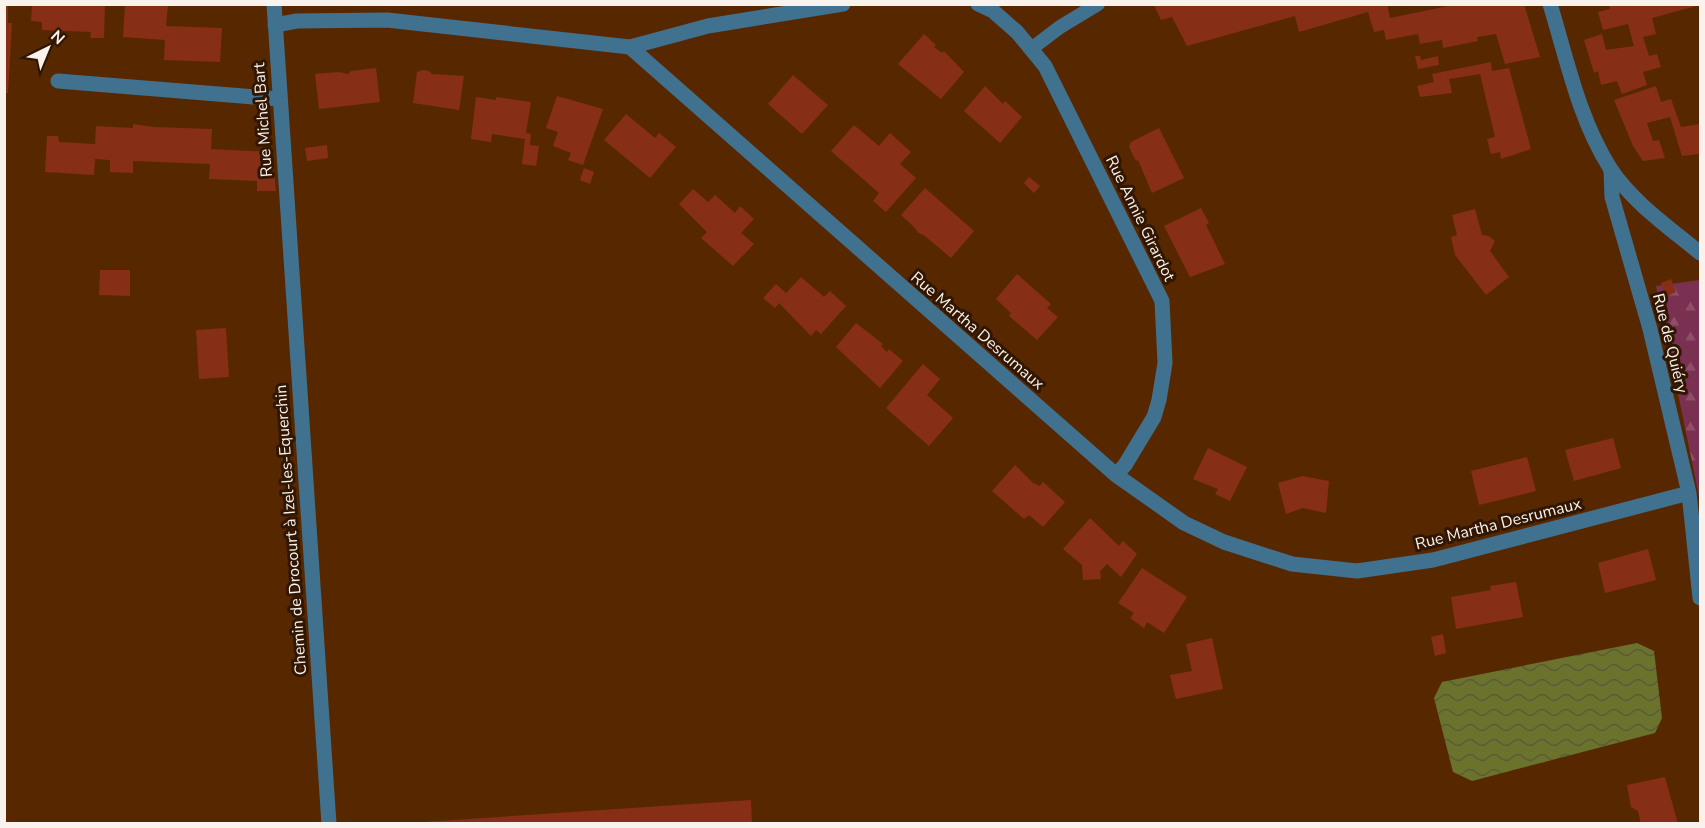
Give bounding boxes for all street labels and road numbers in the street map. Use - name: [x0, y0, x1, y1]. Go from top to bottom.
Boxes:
- street label: Rue Michel Bart: [248, 62, 278, 178]
- street label: Rue Annie Girardot: [1100, 152, 1180, 285]
- street label: Rue Martha Desrumaux: [906, 267, 1049, 395]
- street label: Rue de Quiéry: [1647, 291, 1693, 396]
- street label: Chemin de Drocourt à Izel-les-Equerchin: [270, 384, 312, 676]
- street label: Rue Martha Desrumaux: [1413, 493, 1584, 555]

